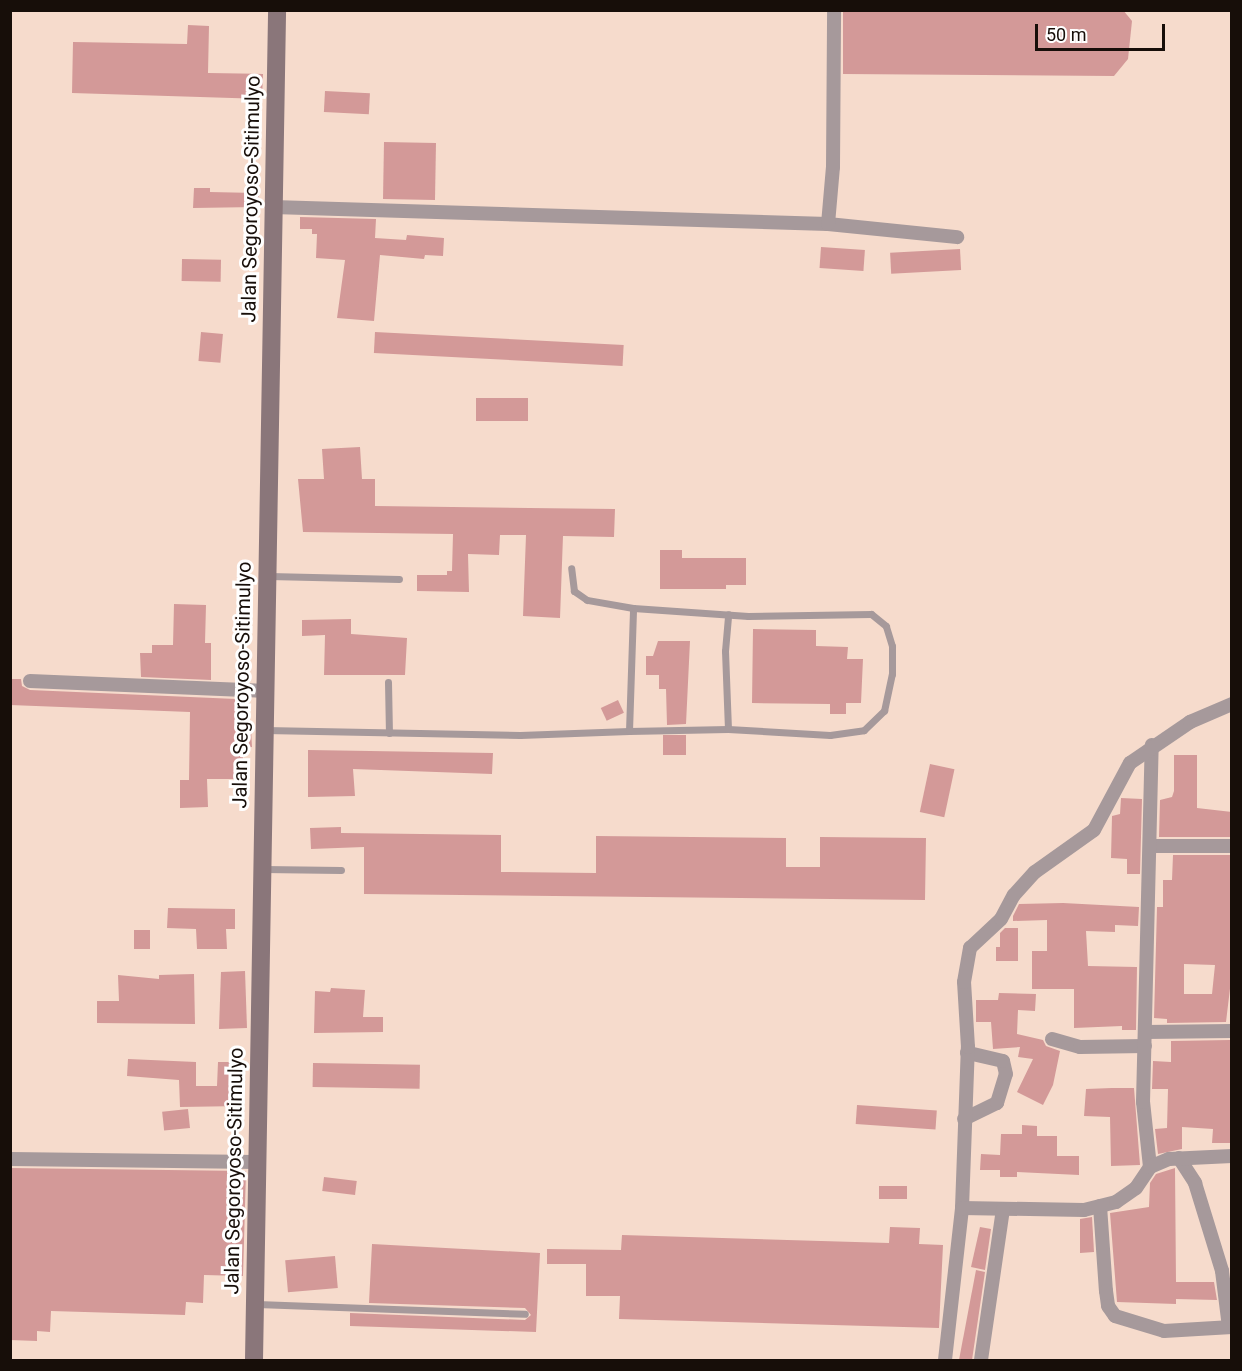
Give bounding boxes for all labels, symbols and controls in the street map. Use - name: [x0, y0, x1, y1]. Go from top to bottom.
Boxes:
- scale bar: [1038, 12, 1168, 50]
- text: 50 m: [1046, 24, 1086, 45]
- street label: Jalan Segoroyoso-Sitimulyo: [237, 75, 265, 323]
- street label: Jalan Segoroyoso-Sitimulyo: [228, 561, 256, 809]
- street label: Jalan Segoroyoso-Sitimulyo: [220, 1047, 248, 1295]

